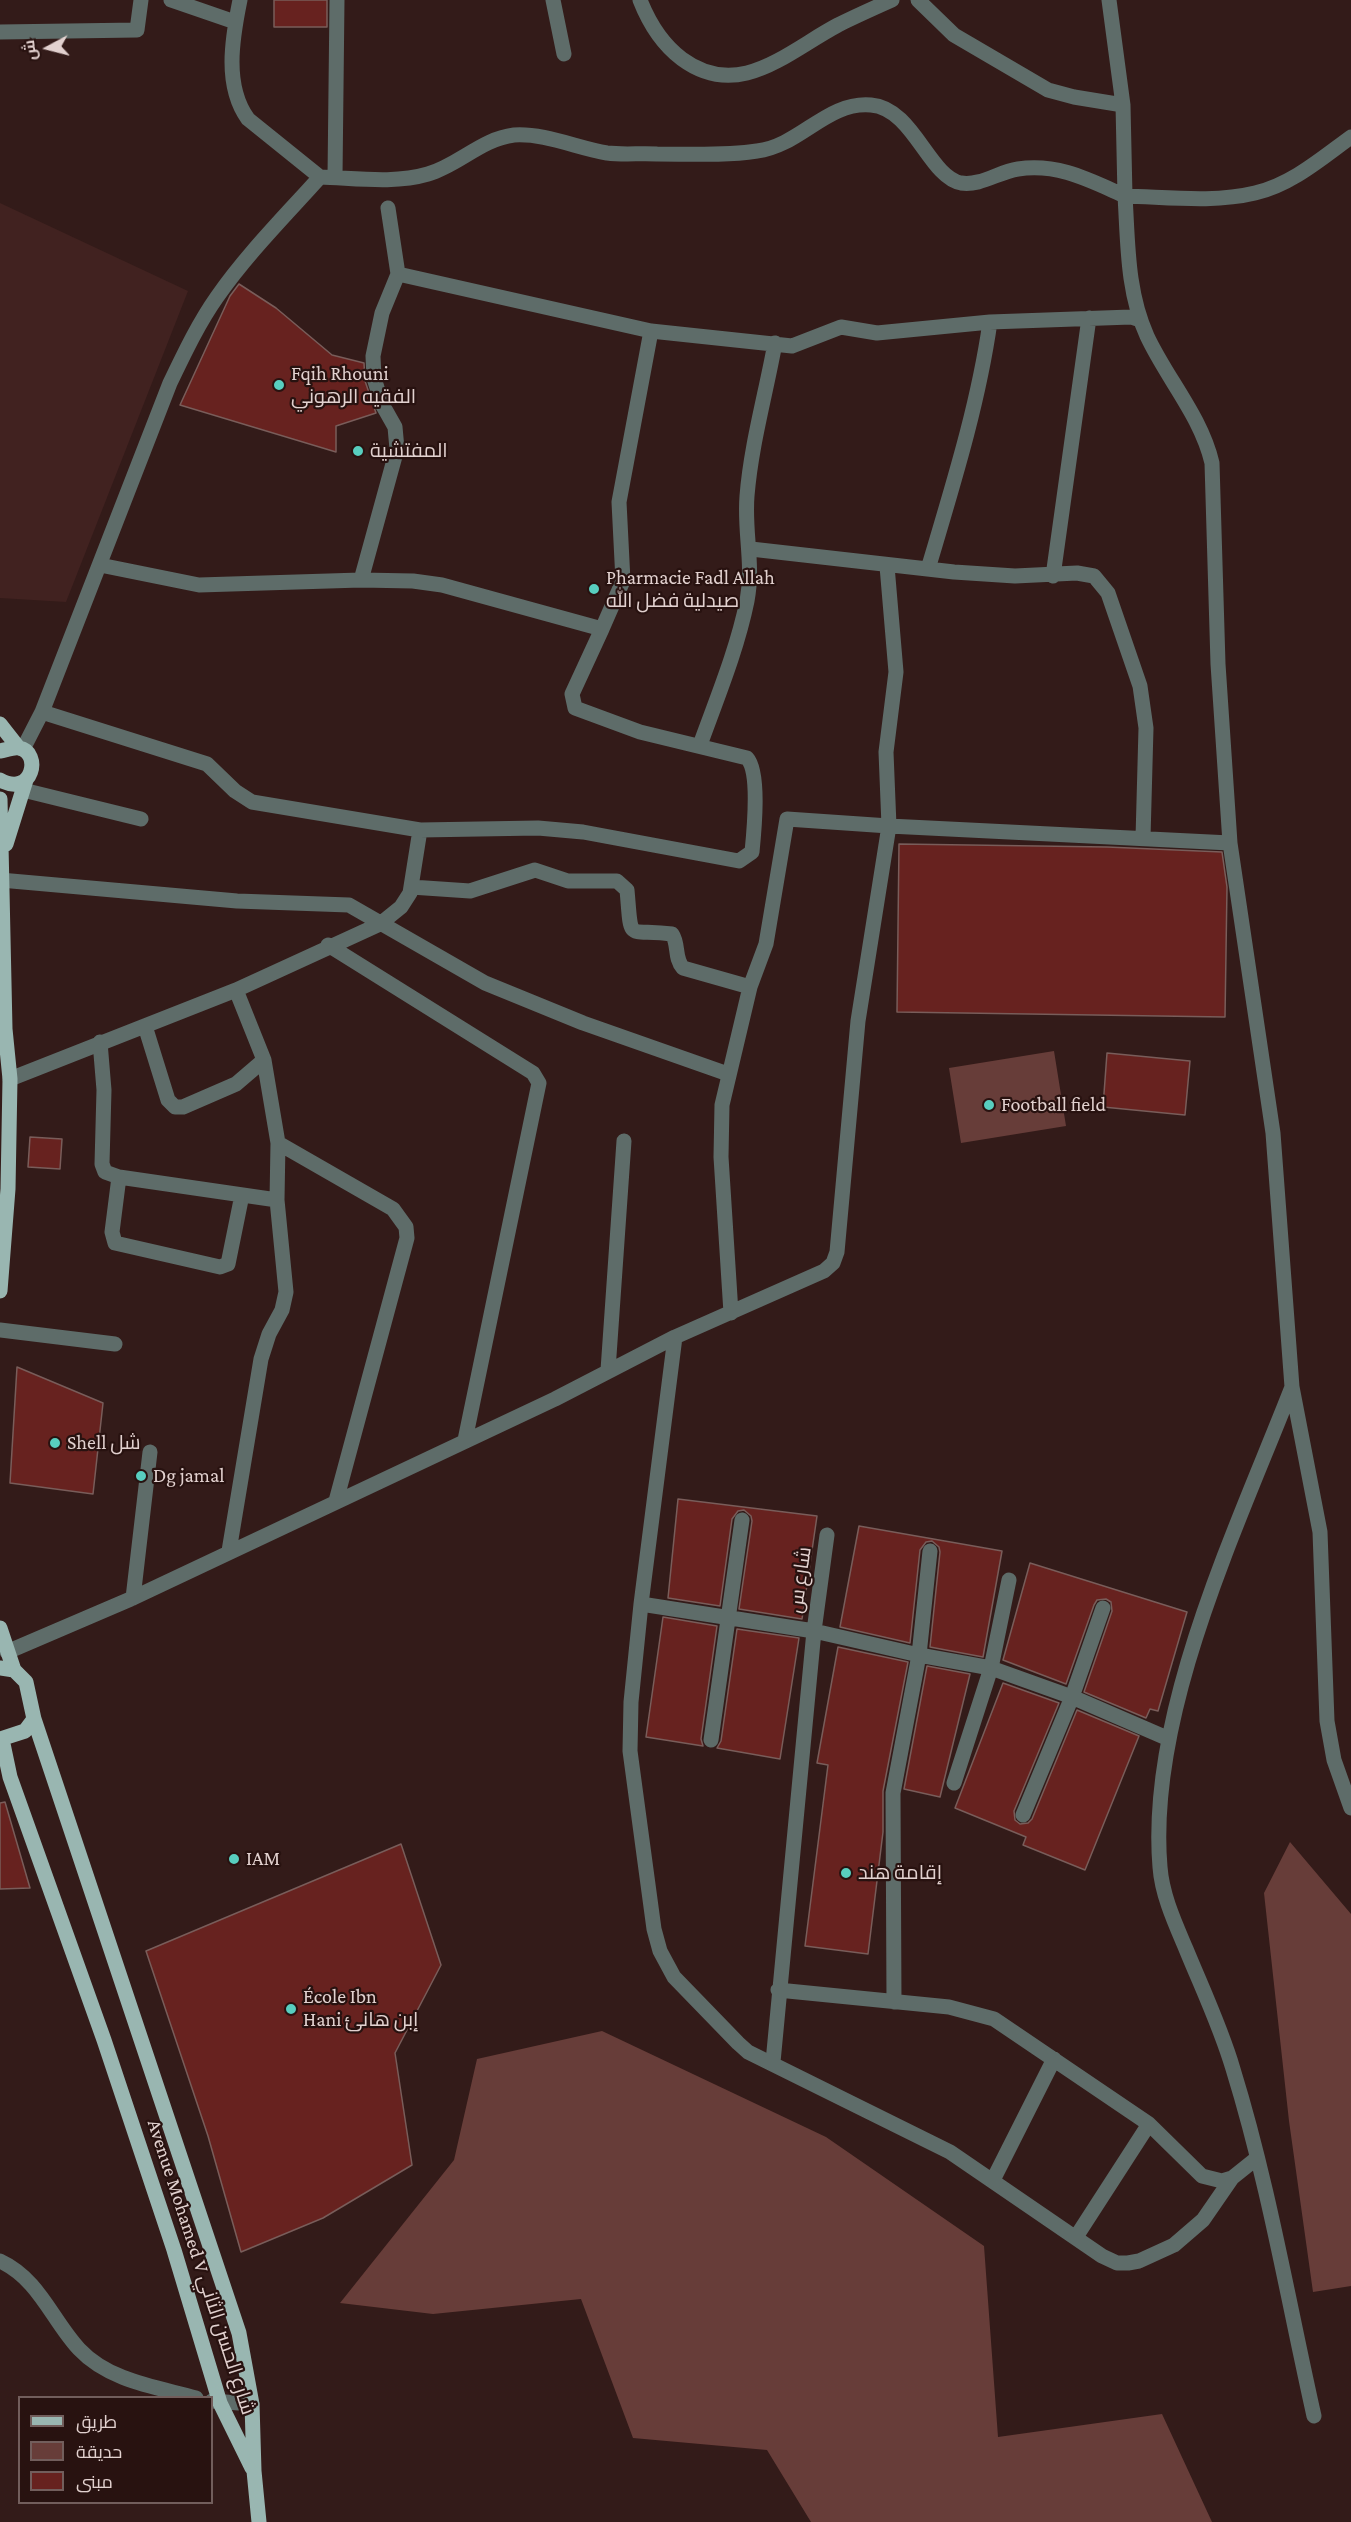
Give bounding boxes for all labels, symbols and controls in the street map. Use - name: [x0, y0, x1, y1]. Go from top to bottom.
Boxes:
- north arrow: [18, 18, 78, 78]
- text: ش: [20, 39, 39, 61]
- place label: Fqih Rhouni الفقيه الرهوني: [291, 362, 416, 409]
- marker: Fqih Rhouni الفقيه الرهوني: [272, 378, 286, 392]
- place label: المفتشية: [370, 439, 448, 463]
- marker: المفتشية: [351, 444, 365, 458]
- place label: Pharmacie Fadl Allah صيدلية فضل الله: [606, 566, 775, 613]
- marker: Pharmacie Fadl Allah صيدلية فضل الله: [587, 582, 601, 596]
- place label: Football field: [1001, 1093, 1106, 1117]
- marker: Football field: [982, 1098, 996, 1112]
- place label: Shell شل: [67, 1431, 141, 1455]
- marker: Shell شل: [48, 1436, 62, 1450]
- place label: Dg jamal: [153, 1464, 224, 1488]
- marker: Dg jamal: [134, 1469, 148, 1483]
- street label: شارع س: [783, 1545, 817, 1615]
- place label: IAM: [246, 1847, 280, 1871]
- marker: IAM: [227, 1852, 241, 1866]
- place label: إقامة هند: [858, 1861, 942, 1885]
- marker: إقامة هند: [839, 1866, 853, 1880]
- place label: École Ibn Hani إبن هانئ: [303, 1985, 418, 2032]
- marker: École Ibn Hani إبن هانئ: [284, 2002, 298, 2016]
- street label: Avenue Mohamed V شارع الحسن الثاني: [142, 2116, 260, 2418]
- legend: [18, 2396, 213, 2504]
- text: طريق: [76, 2412, 117, 2432]
- text: حديقة: [76, 2442, 122, 2462]
- text: مبنى: [76, 2472, 113, 2492]

